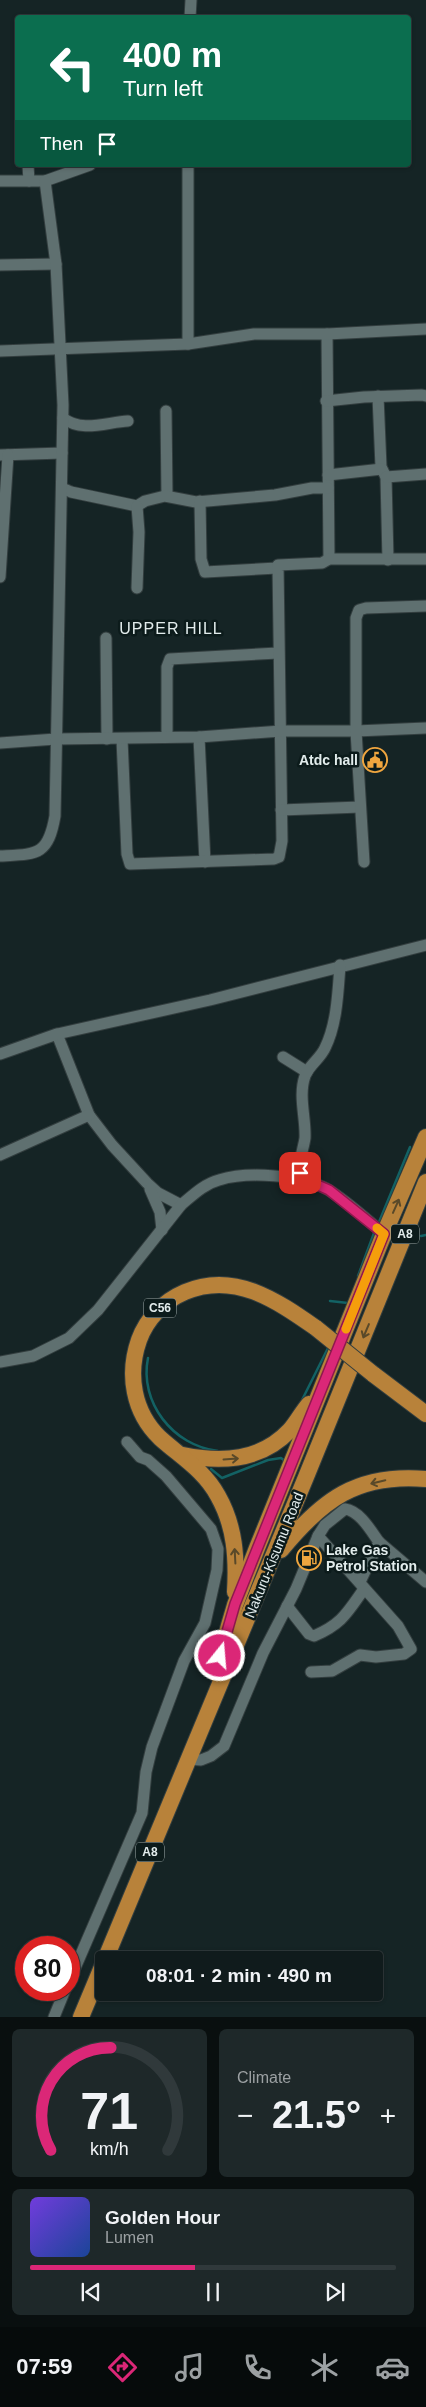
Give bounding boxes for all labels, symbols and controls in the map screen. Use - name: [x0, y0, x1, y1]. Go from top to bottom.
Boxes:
- icon: left: [40, 35, 105, 100]
- text: 400 m: [123, 35, 222, 74]
- text: Turn left: [123, 76, 203, 101]
- icon: arrive: [93, 130, 121, 158]
- text: Then: [40, 133, 83, 154]
- district label: UPPER HILL: [119, 620, 223, 637]
- public building icon: Atdc hall: [362, 747, 388, 773]
- place label: Atdc hall: [299, 752, 358, 768]
- pin: [279, 1152, 321, 1194]
- icon: arrive: [286, 1159, 314, 1187]
- one-way arrow: [392, 1199, 402, 1214]
- road number: A8: [391, 1224, 419, 1244]
- road number: C56: [144, 1299, 176, 1318]
- one-way arrow: [360, 1323, 370, 1338]
- one-way arrow: [223, 1454, 239, 1463]
- one-way arrow: [370, 1478, 386, 1487]
- street label: Nakuru-Kisumu Road: [242, 1490, 306, 1620]
- place label: Lake Gas Petrol Station: [326, 1542, 417, 1574]
- fuel station icon: Lake Gas Petrol Station: [296, 1545, 322, 1571]
- one-way arrow: [231, 1548, 240, 1564]
- position arrow: [193, 1629, 245, 1681]
- road number: A8: [136, 1842, 164, 1861]
- speed limit sign: 80: [15, 1936, 80, 2001]
- text: 08:01 · 2 min · 490 m: [146, 1965, 332, 1986]
- text: Climate: [237, 2069, 291, 2086]
- text: 71: [81, 2082, 138, 2140]
- text: 21.5°: [272, 2094, 361, 2136]
- text: −: [237, 2100, 253, 2131]
- text: +: [380, 2100, 396, 2131]
- text: km/h: [90, 2139, 129, 2159]
- text: Golden Hour: [105, 2207, 220, 2228]
- text: Lumen: [105, 2229, 154, 2246]
- icon: previous: [77, 2278, 105, 2306]
- icon: pause: [199, 2278, 227, 2306]
- icon: next: [321, 2278, 349, 2306]
- icon: directions: [105, 2350, 140, 2385]
- icon: music: [172, 2350, 207, 2385]
- icon: phone: [240, 2350, 275, 2385]
- icon: climate: [307, 2350, 342, 2385]
- icon: car: [375, 2350, 410, 2385]
- text: 07:59: [16, 2354, 73, 2379]

